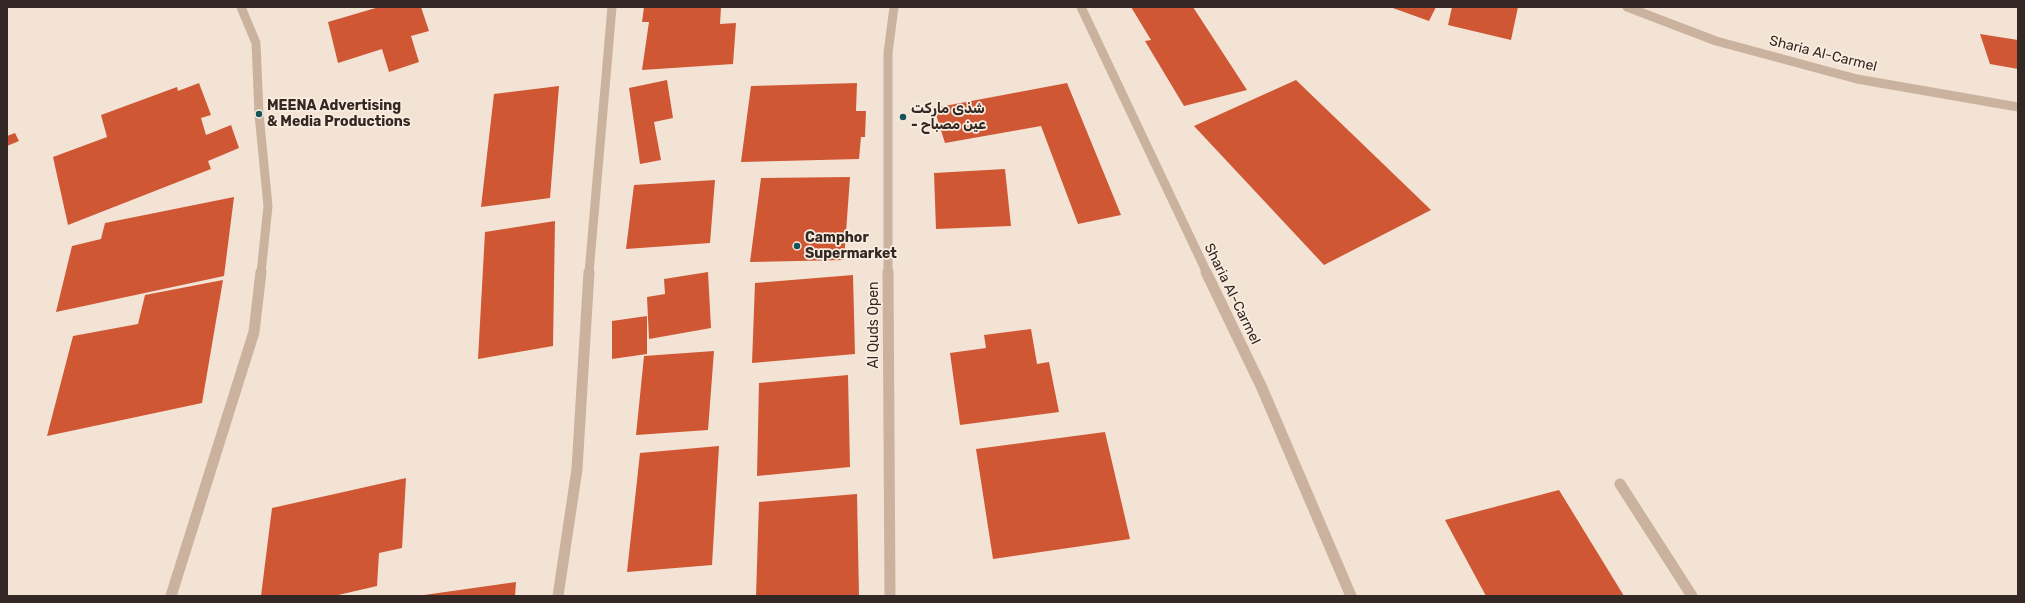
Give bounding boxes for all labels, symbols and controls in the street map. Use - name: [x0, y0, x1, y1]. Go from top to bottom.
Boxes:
- street label: Sharia Al-Carmel: [1767, 32, 1879, 76]
- place label: MEENA Advertising & Media Productions: [267, 98, 411, 130]
- place label: شذى ماركت - عين مصباح: [911, 101, 986, 134]
- marker: MEENA Advertising & Media Productions: [254, 109, 264, 119]
- marker: شذى ماركت - عين مصباح: [898, 112, 908, 122]
- place label: Camphor Supermarket: [805, 230, 897, 262]
- marker: Camphor Supermarket: [792, 241, 802, 251]
- street label: Sharia Al-Carmel: [1200, 241, 1264, 347]
- street label: Al Quds Open: [866, 281, 882, 369]

